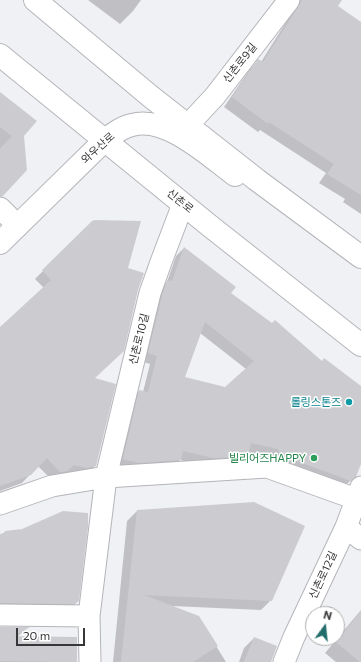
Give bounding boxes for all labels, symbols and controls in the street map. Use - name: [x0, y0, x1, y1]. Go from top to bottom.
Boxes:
- street label: 신촌로9길: [220, 40, 260, 86]
- street label: 와우산로: [79, 130, 117, 166]
- street label: 신촌로: [164, 186, 196, 216]
- street label: 신촌로10길: [126, 312, 152, 366]
- place label: 롤링스톤즈: [290, 395, 341, 409]
- marker: 롤링스톤즈: [344, 397, 354, 407]
- place label: 빌리어즈HAPPY: [229, 451, 306, 465]
- marker: 빌리어즈HAPPY: [309, 453, 319, 463]
- street label: 신촌로12길: [306, 549, 340, 601]
- north arrow: [305, 606, 345, 646]
- text: N: [322, 608, 334, 622]
- scale bar: [18, 620, 87, 646]
- text: 20 m: [23, 628, 50, 642]

